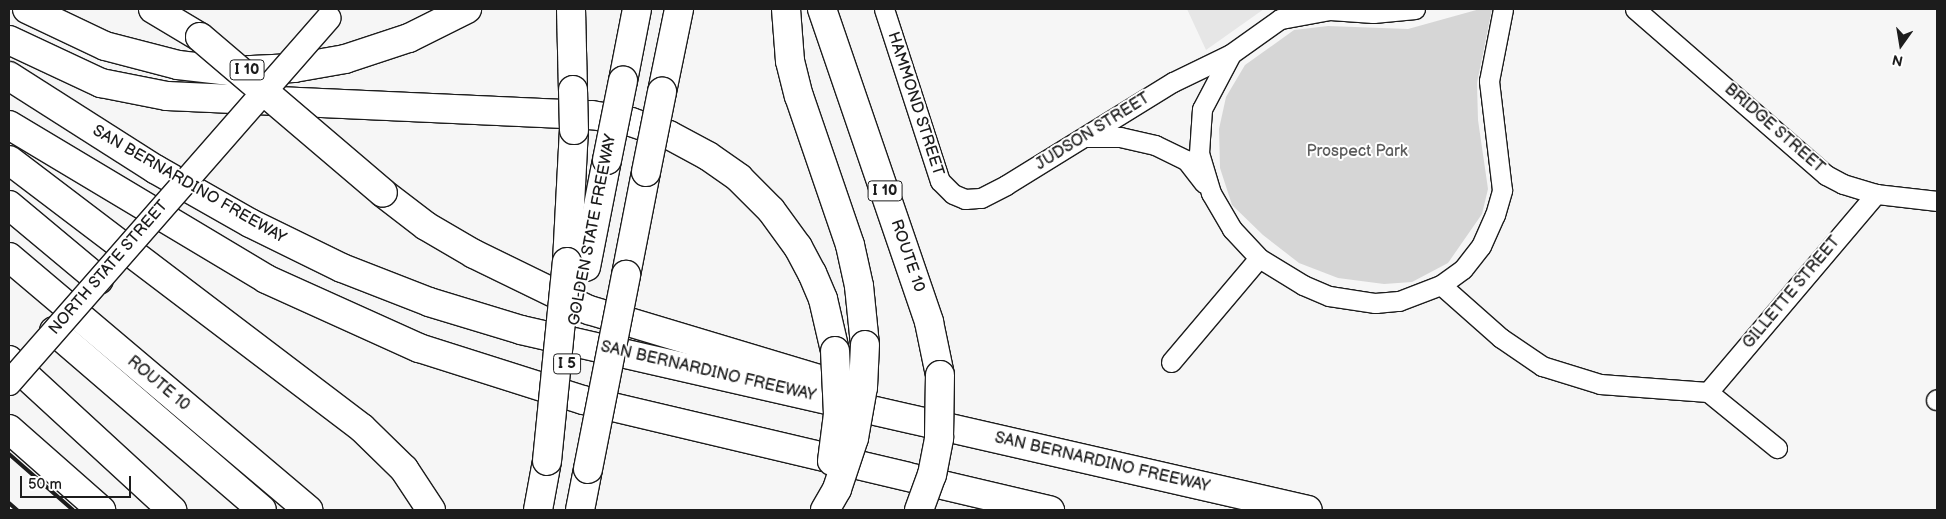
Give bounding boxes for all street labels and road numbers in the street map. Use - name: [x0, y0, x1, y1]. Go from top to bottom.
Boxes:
- street label: HAMMOND STREET: [883, 30, 947, 178]
- road number: I 10: [230, 58, 264, 82]
- street label: BRIDGE STREET: [1720, 80, 1828, 178]
- street label: JUDSON STREET: [1032, 89, 1154, 175]
- street label: SAN BERNARDINO FREEWAY: [89, 122, 289, 248]
- street label: GOLDEN STATE FREEWAY: [565, 133, 621, 327]
- road number: I 10: [868, 178, 902, 204]
- street label: NORTH STATE STREET: [45, 197, 173, 339]
- street label: ROUTE 10: [886, 217, 928, 295]
- street label: GILLETTE STREET: [1739, 233, 1845, 353]
- street label: SAN BERNARDINO FREEWAY: [599, 338, 817, 406]
- street label: ROUTE 10: [123, 352, 193, 416]
- road number: I 5: [552, 352, 582, 376]
- street label: SAN BERNARDINO FREEWAY: [993, 429, 1211, 497]

